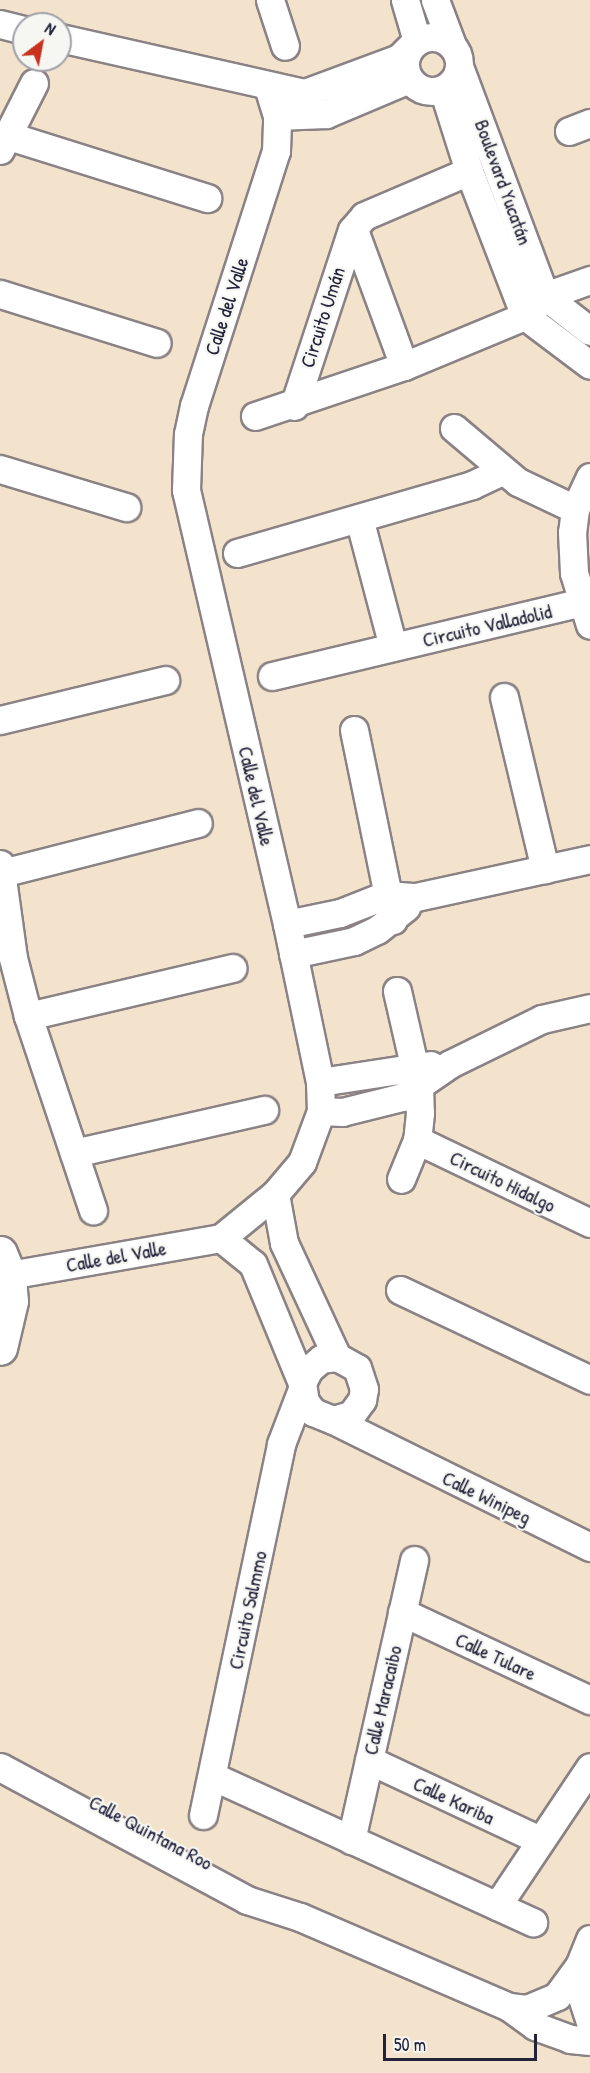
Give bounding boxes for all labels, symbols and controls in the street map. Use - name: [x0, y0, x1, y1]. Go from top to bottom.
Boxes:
- north arrow: [12, 12, 72, 72]
- text: N: [41, 17, 60, 40]
- street label: Boulevard Yucatán: [470, 116, 538, 248]
- street label: Calle del Valle: [199, 254, 253, 358]
- street label: Circuito Umán: [294, 264, 350, 370]
- street label: Circuito Valladolid: [420, 598, 554, 652]
- street label: Calle del Valle: [234, 744, 280, 848]
- street label: Circuito Hidalgo: [446, 1145, 560, 1217]
- street label: Calle del Valle: [64, 1235, 168, 1277]
- street label: Calle Winipeg: [439, 1465, 535, 1529]
- street label: Circuito Salmmo: [223, 1549, 271, 1671]
- street label: Calle Tulare: [452, 1627, 540, 1685]
- street label: Calle Maracaibo: [358, 1643, 406, 1757]
- street label: Calle Kariba: [410, 1771, 498, 1829]
- street label: Calle Quintana Roo: [85, 1789, 217, 1875]
- scale bar: [386, 2022, 540, 2060]
- text: 50 m: [394, 2032, 426, 2057]

